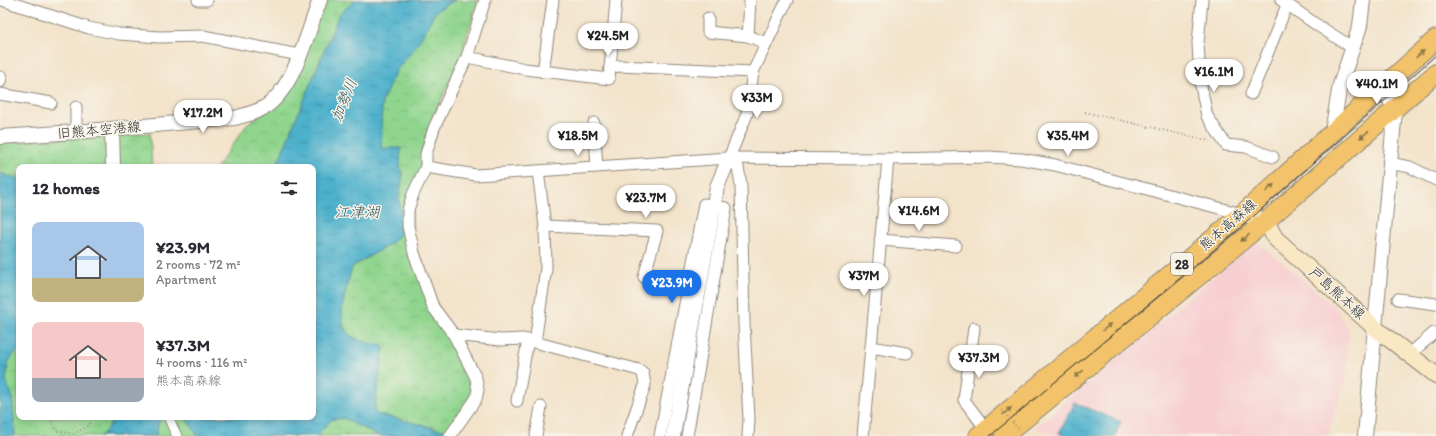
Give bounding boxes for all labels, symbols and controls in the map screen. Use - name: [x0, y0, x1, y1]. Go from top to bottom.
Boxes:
- pin: ¥24.5M: [575, 23, 641, 57]
- text: ¥24.5M: [587, 28, 629, 43]
- one-way arrow: [1415, 49, 1425, 59]
- pin: ¥16.1M: [1181, 59, 1247, 93]
- text: ¥16.1M: [1194, 64, 1234, 79]
- pin: ¥40.1M: [1344, 71, 1410, 105]
- water label: 加勢川: [327, 76, 361, 124]
- text: ¥40.1M: [1356, 76, 1398, 91]
- pin: ¥33M: [733, 85, 781, 119]
- text: ¥33M: [741, 90, 773, 105]
- pin: ¥17.2M: [170, 100, 236, 134]
- text: ¥17.2M: [183, 105, 223, 120]
- street label: 旧熊本空港線: [56, 118, 142, 142]
- pin: ¥18.5M: [545, 123, 611, 157]
- pin: ¥35.4M: [1035, 123, 1101, 157]
- text: ¥18.5M: [558, 128, 598, 143]
- text: ¥35.4M: [1047, 128, 1089, 143]
- one-way arrow: [1359, 131, 1370, 139]
- icon: filters: [278, 177, 300, 199]
- text: 12 homes: [32, 178, 100, 198]
- one-way arrow: [1265, 184, 1275, 193]
- pin: ¥23.7M: [613, 185, 679, 219]
- text: ¥23.7M: [625, 190, 667, 205]
- street label: 熊本高森線: [1196, 196, 1260, 254]
- pin: ¥14.6M: [886, 198, 952, 232]
- water label: 江津湖: [334, 203, 381, 221]
- text: ¥14.6M: [898, 203, 940, 218]
- one-way arrow: [1239, 234, 1250, 243]
- text: ¥23.9M: [156, 237, 210, 257]
- icon: home: [64, 238, 112, 286]
- road number: 28: [1171, 253, 1193, 275]
- text: 2 rooms · 72 m²: [156, 257, 241, 272]
- pin: ¥37M: [840, 263, 888, 297]
- street label: 戸島熊本線: [1305, 263, 1369, 323]
- text: ¥37M: [848, 268, 880, 283]
- pin: ¥23.9M: [639, 270, 705, 304]
- text: Apartment: [156, 272, 217, 287]
- text: ¥23.9M: [651, 275, 693, 290]
- one-way arrow: [1102, 323, 1112, 332]
- text: ¥37.3M: [156, 335, 210, 355]
- icon: home: [64, 338, 112, 386]
- pin: ¥37.3M: [946, 345, 1012, 379]
- text: ¥37.3M: [958, 350, 1000, 365]
- text: 4 rooms · 116 m²: [156, 355, 247, 370]
- one-way arrow: [1074, 369, 1085, 378]
- text: 熊本高森線: [156, 373, 221, 388]
- one-way arrow: [1002, 406, 1013, 415]

